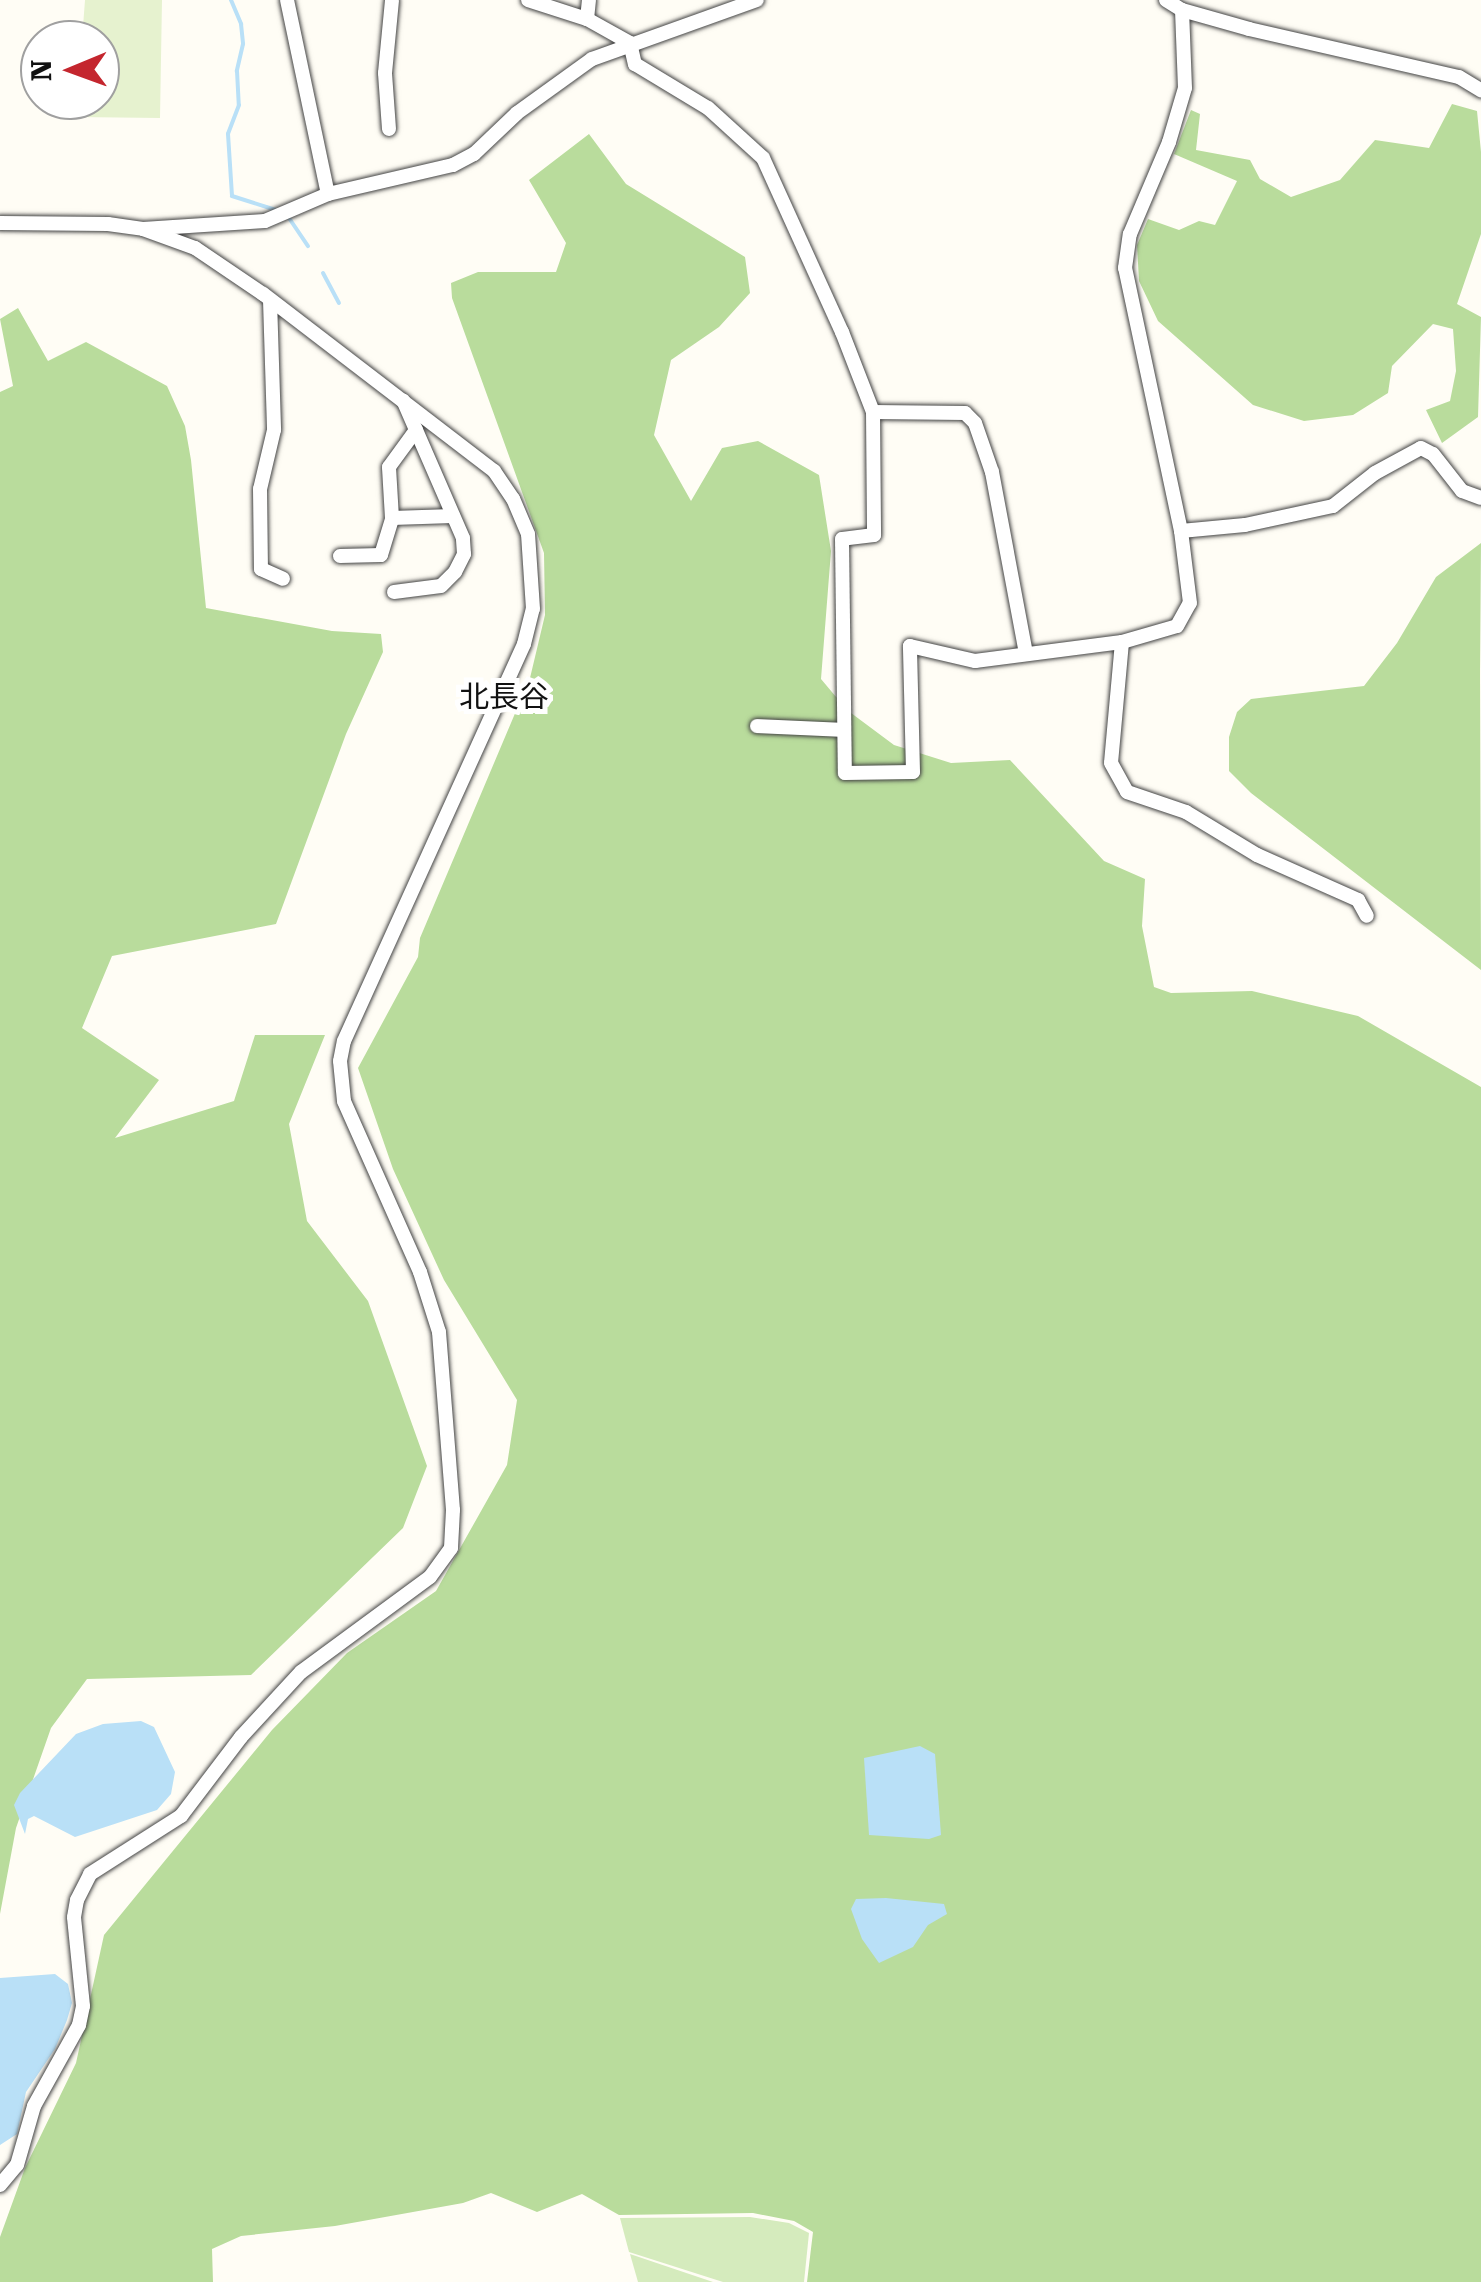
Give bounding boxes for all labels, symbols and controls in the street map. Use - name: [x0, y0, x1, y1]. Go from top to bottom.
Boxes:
- north arrow: [20, 20, 120, 120]
- text: N: [25, 59, 58, 82]
- district label: 北長谷: [459, 679, 549, 715]

